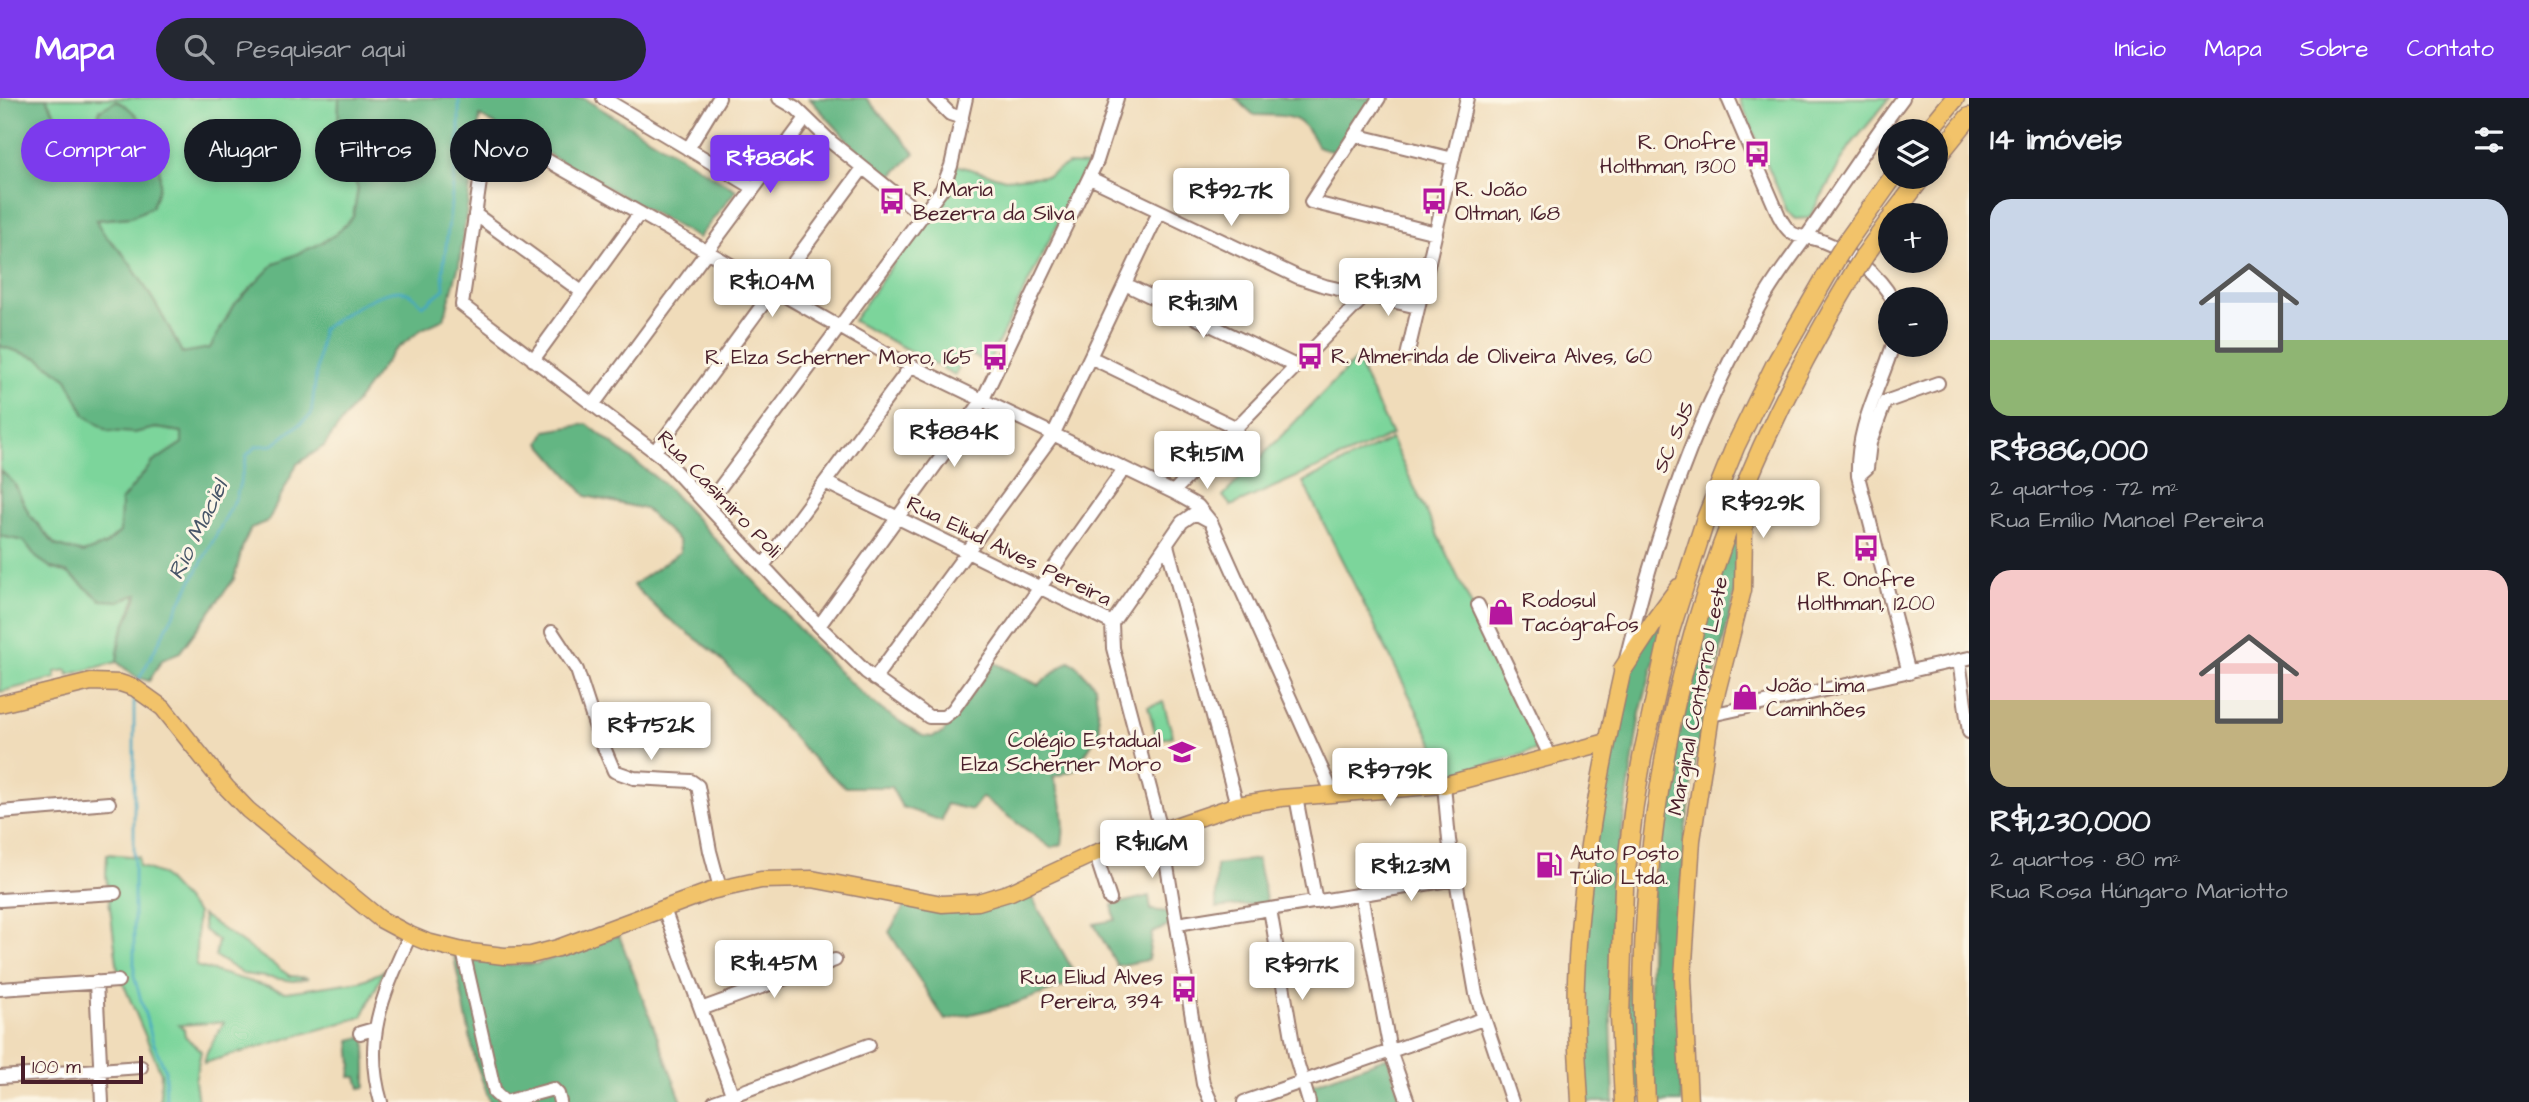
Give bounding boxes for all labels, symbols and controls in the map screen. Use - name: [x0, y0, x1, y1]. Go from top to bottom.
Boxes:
- search box: [156, 18, 646, 81]
- text: Mapa: [35, 26, 114, 72]
- icon: search: [180, 30, 218, 68]
- text: Pesquisar aqui: [236, 31, 405, 67]
- text: Início: [2115, 32, 2166, 66]
- text: Mapa: [2204, 32, 2262, 66]
- text: Sobre: [2300, 32, 2368, 66]
- text: Contato: [2406, 32, 2494, 66]
- chip: Comprar: [21, 119, 170, 182]
- chip: Alugar: [184, 119, 301, 182]
- chip: Filtros: [315, 119, 436, 182]
- chip: Novo: [450, 119, 552, 182]
- map controls: [1878, 119, 1948, 357]
- button: layers: [1878, 119, 1948, 189]
- text: 14 imóveis: [1990, 119, 2122, 161]
- icon: filters: [2470, 121, 2508, 159]
- place label: R. Onofre Holthman, 1300: [1600, 128, 1736, 181]
- pin: R$886K: [713, 136, 827, 195]
- bus stop icon: R. Onofre Holthman, 1300: [1742, 139, 1772, 169]
- text: R$886K: [726, 142, 814, 174]
- pin: R$927K: [1174, 169, 1288, 228]
- place label: R. Maria Bezerra da Silva: [913, 175, 1075, 228]
- text: R$927K: [1189, 175, 1273, 207]
- place label: R. João Oltman, 168: [1455, 175, 1560, 228]
- bus stop icon: R. Maria Bezerra da Silva: [877, 186, 907, 216]
- bus stop icon: R. João Oltman, 168: [1419, 186, 1449, 216]
- button: +: [1878, 203, 1948, 273]
- icon: home: [2186, 245, 2312, 371]
- pin: R$1.3M: [1331, 258, 1445, 318]
- pin: R$1.04M: [707, 260, 837, 319]
- text: R$1.3M: [1355, 265, 1421, 297]
- text: R$1.04M: [730, 266, 814, 298]
- pin: R$1.31M: [1138, 280, 1268, 340]
- text: R$1.31M: [1168, 287, 1238, 319]
- button: −: [1878, 287, 1948, 357]
- bus stop icon: R. Almerinda de Oliveira Alves, 60: [1295, 341, 1325, 371]
- bus stop icon: R. Elza Scherner Moro, 165: [980, 342, 1010, 372]
- place label: R. Almerinda de Oliveira Alves, 60: [1331, 342, 1652, 371]
- place label: R. Elza Scherner Moro, 165: [705, 343, 974, 372]
- street label: SC SJS: [1646, 397, 1702, 477]
- pin: R$884K: [897, 410, 1011, 469]
- text: R$884K: [910, 416, 998, 448]
- street label: Rua Casimiro Poli: [651, 424, 787, 564]
- text: R$886,000: [1990, 430, 2148, 472]
- pin: R$1.51M: [1142, 432, 1272, 491]
- text: R$1.51M: [1170, 438, 1244, 470]
- water label: Rio Maciel: [160, 472, 237, 585]
- text: 2 quartos · 72 m²: [1990, 472, 2179, 504]
- pin: R$929K: [1706, 480, 1820, 540]
- text: R$929K: [1722, 487, 1804, 519]
- street label: Rua Eliud Alves Pereira: [902, 489, 1117, 613]
- text: Rua Emílio Manoel Pereira: [1990, 504, 2264, 536]
- bus stop icon: R. Onofre Holthman, 1200: [1851, 533, 1881, 563]
- place label: R. Onofre Holthman, 1200: [1797, 565, 1935, 618]
- street label: Marginal Contorno Leste: [1661, 574, 1737, 818]
- place label: Rodosul Tacógrafos: [1522, 586, 1639, 641]
- shop icon: Rodosul Tacógrafos: [1486, 597, 1516, 627]
- icon: home: [2186, 616, 2312, 742]
- place label: João Lima Caminhões: [1766, 671, 1866, 724]
- shop icon: João Lima Caminhões: [1730, 682, 1760, 712]
- pin: R$752K: [594, 702, 708, 762]
- text: R$752K: [608, 709, 694, 741]
- place label: Colégio Estadual Elza Scherner Moro: [961, 726, 1161, 779]
- school or university icon: Colégio Estadual Elza Scherner Moro: [1167, 737, 1197, 767]
- pin: R$979K: [1333, 748, 1447, 808]
- text: R$979K: [1348, 755, 1432, 787]
- text: R$1,230,000: [1990, 801, 2151, 843]
- pin: R$1.16M: [1087, 820, 1217, 880]
- text: R$1.16M: [1116, 827, 1188, 859]
- place label: Auto Posto Túlio Ltda.: [1570, 839, 1679, 892]
- text: 2 quartos · 80 m²: [1990, 843, 2181, 875]
- pin: R$1.23M: [1346, 844, 1476, 903]
- text: R$1.23M: [1371, 850, 1451, 882]
- fuel station icon: Auto Posto Túlio Ltda.: [1534, 850, 1564, 880]
- text: Rua Rosa Húngaro Mariotto: [1990, 875, 2288, 907]
- pin: R$1.45M: [709, 940, 839, 1000]
- pin: R$917K: [1245, 942, 1359, 1002]
- text: R$1.45M: [731, 947, 817, 979]
- text: R$917K: [1265, 949, 1339, 981]
- place label: Rua Eliud Alves Pereira, 394: [1020, 963, 1163, 1016]
- bus stop icon: Rua Eliud Alves Pereira, 394: [1169, 974, 1199, 1004]
- scale bar: [21, 1053, 144, 1085]
- text: 100 m: [32, 1054, 81, 1081]

